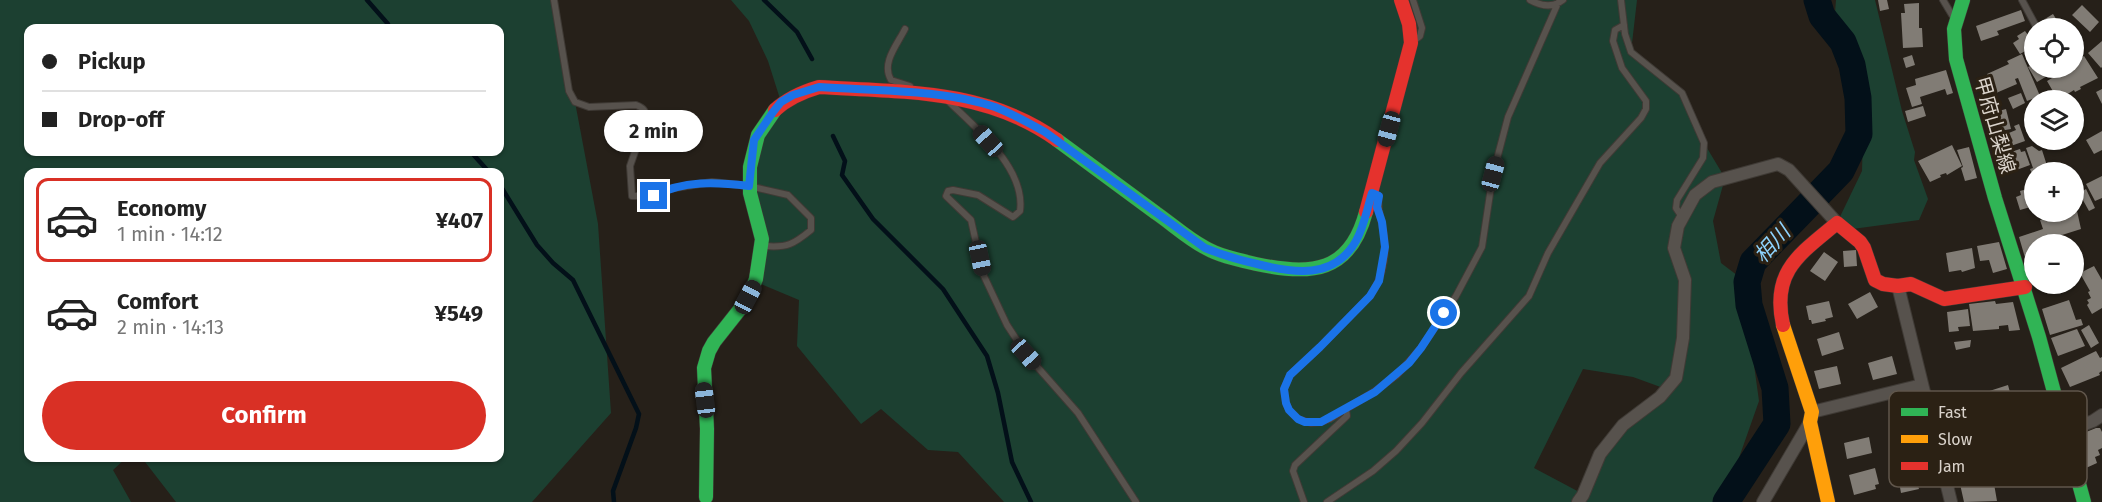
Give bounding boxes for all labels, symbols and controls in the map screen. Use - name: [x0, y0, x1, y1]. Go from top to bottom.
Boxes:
- map controls: [2024, 18, 2084, 294]
- button: locate: [2024, 18, 2084, 78]
- text: Pickup: [78, 48, 146, 75]
- street label: 甲府山梨線: [1970, 74, 2020, 176]
- button: layers: [2024, 90, 2084, 150]
- text: Drop-off: [78, 106, 164, 133]
- callout: 2 min: [604, 109, 704, 151]
- car: [1376, 109, 1402, 149]
- text: 2 min: [629, 119, 678, 143]
- car: [969, 122, 1007, 160]
- car: [1480, 154, 1506, 194]
- button: +: [2024, 162, 2084, 222]
- route end: [640, 182, 667, 209]
- icon: car: [45, 193, 99, 247]
- text: Economy: [117, 195, 206, 222]
- text: ¥407: [436, 207, 483, 234]
- water label: 相川: [1748, 218, 1797, 268]
- text: 1 min · 14:12: [117, 222, 223, 246]
- button: −: [2024, 234, 2084, 294]
- car: [967, 239, 993, 277]
- car: [732, 277, 764, 317]
- icon: car: [45, 286, 99, 340]
- text: Comfort: [117, 288, 198, 315]
- route start: [1430, 299, 1457, 326]
- text: ¥549: [435, 300, 483, 327]
- text: 2 min · 14:13: [117, 315, 224, 339]
- car: [1007, 335, 1045, 373]
- button: Confirm: [42, 381, 486, 450]
- car: [694, 381, 716, 419]
- legend: [1889, 391, 2087, 487]
- text: Fast: [1938, 403, 1967, 422]
- text: Slow: [1938, 430, 1973, 449]
- text: Jam: [1938, 457, 1965, 476]

